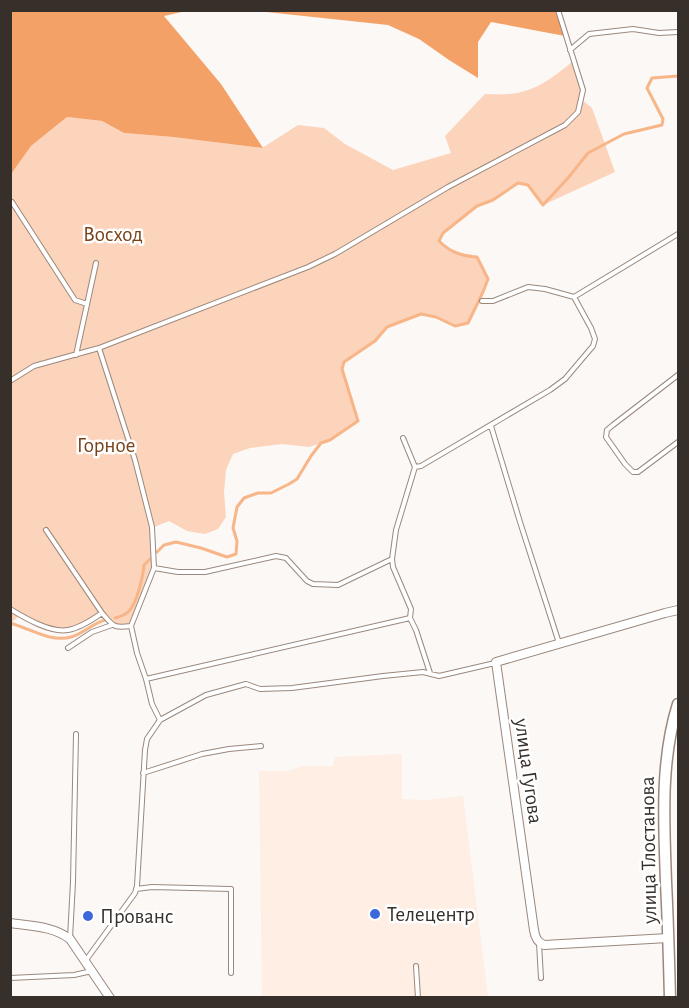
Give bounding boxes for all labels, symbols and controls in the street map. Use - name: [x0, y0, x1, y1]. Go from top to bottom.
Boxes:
- park label: Восход: [83, 224, 143, 245]
- park label: Горное: [77, 435, 135, 456]
- street label: улица Гугова: [511, 716, 546, 825]
- street label: улица Тлостанова: [637, 776, 660, 925]
- place label: Телецентр: [387, 904, 475, 925]
- place label: Прованс: [100, 906, 173, 927]
- marker: Телецентр: [368, 907, 382, 921]
- marker: Прованс: [81, 909, 95, 923]

